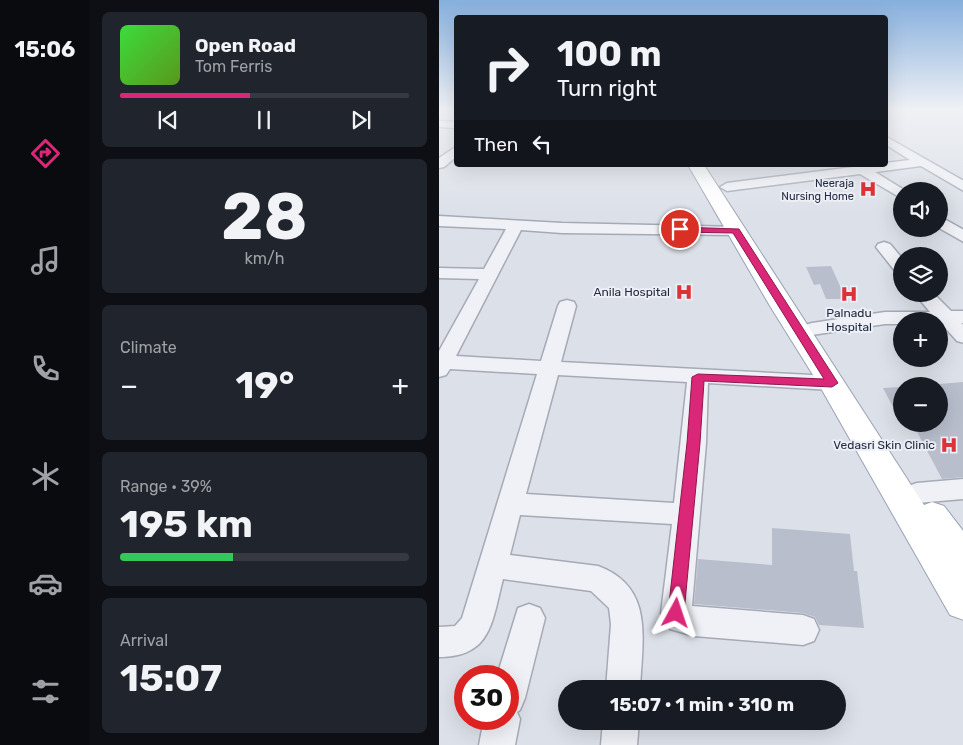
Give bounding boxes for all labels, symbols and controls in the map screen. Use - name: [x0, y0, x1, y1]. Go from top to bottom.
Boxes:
- text: 100 m: [557, 33, 662, 75]
- text: Open Road: [195, 34, 296, 57]
- icon: right: [474, 35, 539, 100]
- text: 15:06: [15, 36, 75, 63]
- text: Tom Ferris: [195, 57, 272, 76]
- text: Turn right: [557, 75, 657, 102]
- icon: previous: [154, 106, 182, 134]
- icon: pause: [250, 106, 278, 134]
- icon: next: [347, 106, 375, 134]
- icon: left: [528, 130, 556, 158]
- text: Then: [474, 133, 518, 156]
- icon: directions: [28, 136, 63, 171]
- place label: Neeraja Nursing Home: [781, 177, 854, 203]
- text: 28: [221, 178, 308, 255]
- hospital icon: Neeraja Nursing Home: [858, 179, 878, 199]
- map controls: [893, 182, 948, 432]
- button: sound: [893, 182, 948, 237]
- pin: [659, 208, 701, 250]
- icon: arrive: [666, 215, 694, 243]
- icon: music: [28, 243, 63, 278]
- button: layers: [893, 247, 948, 302]
- text: km/h: [245, 249, 284, 268]
- hospital icon: Anila Hospital: [674, 282, 694, 302]
- hospital icon: Palnadu Hospital: [839, 284, 859, 304]
- place label: Anila Hospital: [593, 285, 670, 299]
- place label: Palnadu Hospital: [826, 306, 872, 334]
- button: +: [893, 312, 948, 367]
- text: Climate: [120, 338, 177, 357]
- icon: phone: [28, 351, 63, 386]
- text: 19°: [235, 362, 294, 408]
- text: −: [120, 369, 138, 402]
- text: +: [392, 369, 409, 402]
- button: −: [893, 377, 948, 432]
- hospital icon: Vedasri Skin Clinic: [939, 435, 959, 455]
- place label: Vedasri Skin Clinic: [833, 438, 935, 452]
- icon: climate: [28, 459, 63, 494]
- text: Range · 39%: [120, 477, 212, 496]
- text: 195 km: [120, 501, 253, 547]
- icon: car: [28, 566, 63, 601]
- position arrow: [649, 586, 701, 638]
- text: Arrival: [120, 631, 168, 650]
- text: 15:07: [120, 655, 222, 701]
- speed limit sign: 30: [454, 665, 519, 730]
- icon: filters: [28, 674, 63, 709]
- text: 15:07 · 1 min · 310 m: [610, 693, 794, 716]

